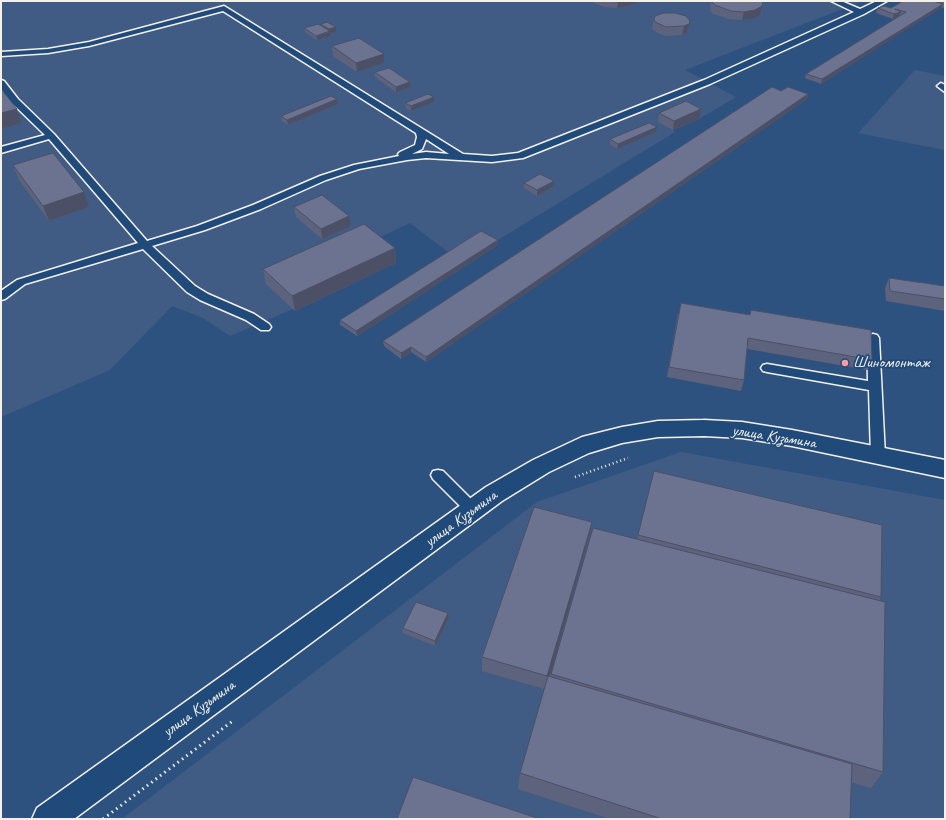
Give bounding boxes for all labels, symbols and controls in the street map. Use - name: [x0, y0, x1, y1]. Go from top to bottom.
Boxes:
- place label: Шиномонтаж: [853, 353, 929, 373]
- marker: Шиномонтаж: [840, 358, 850, 368]
- street label: улица Кузьмина: [731, 421, 817, 453]
- street label: улица Кузьмина: [421, 486, 501, 552]
- street label: улица Кузьмина: [159, 676, 239, 742]

